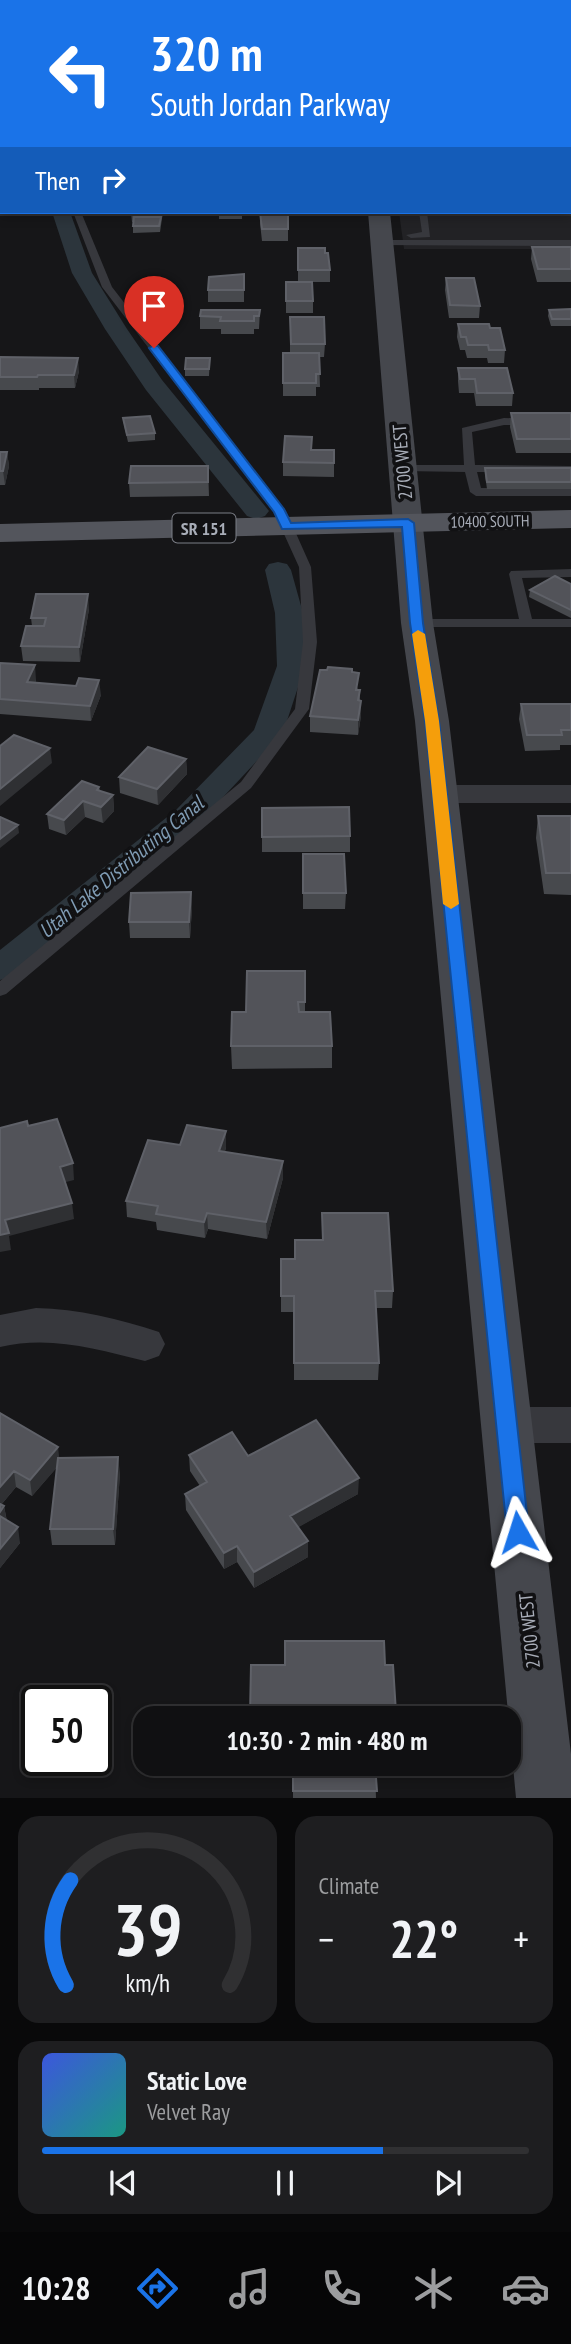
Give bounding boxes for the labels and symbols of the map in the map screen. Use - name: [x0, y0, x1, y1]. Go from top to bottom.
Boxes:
- pin: [124, 276, 184, 348]
- street label: 2700 WEST: [387, 423, 417, 501]
- street label: 10400 SOUTH: [450, 510, 530, 532]
- road number: SR 151: [172, 514, 235, 542]
- water label: Utah Lake Distributing Canal: [33, 789, 211, 944]
- position arrow: [481, 1495, 555, 1569]
- street label: 2700 WEST: [513, 1592, 545, 1670]
- speed limit sign: 50: [21, 1685, 112, 1776]

